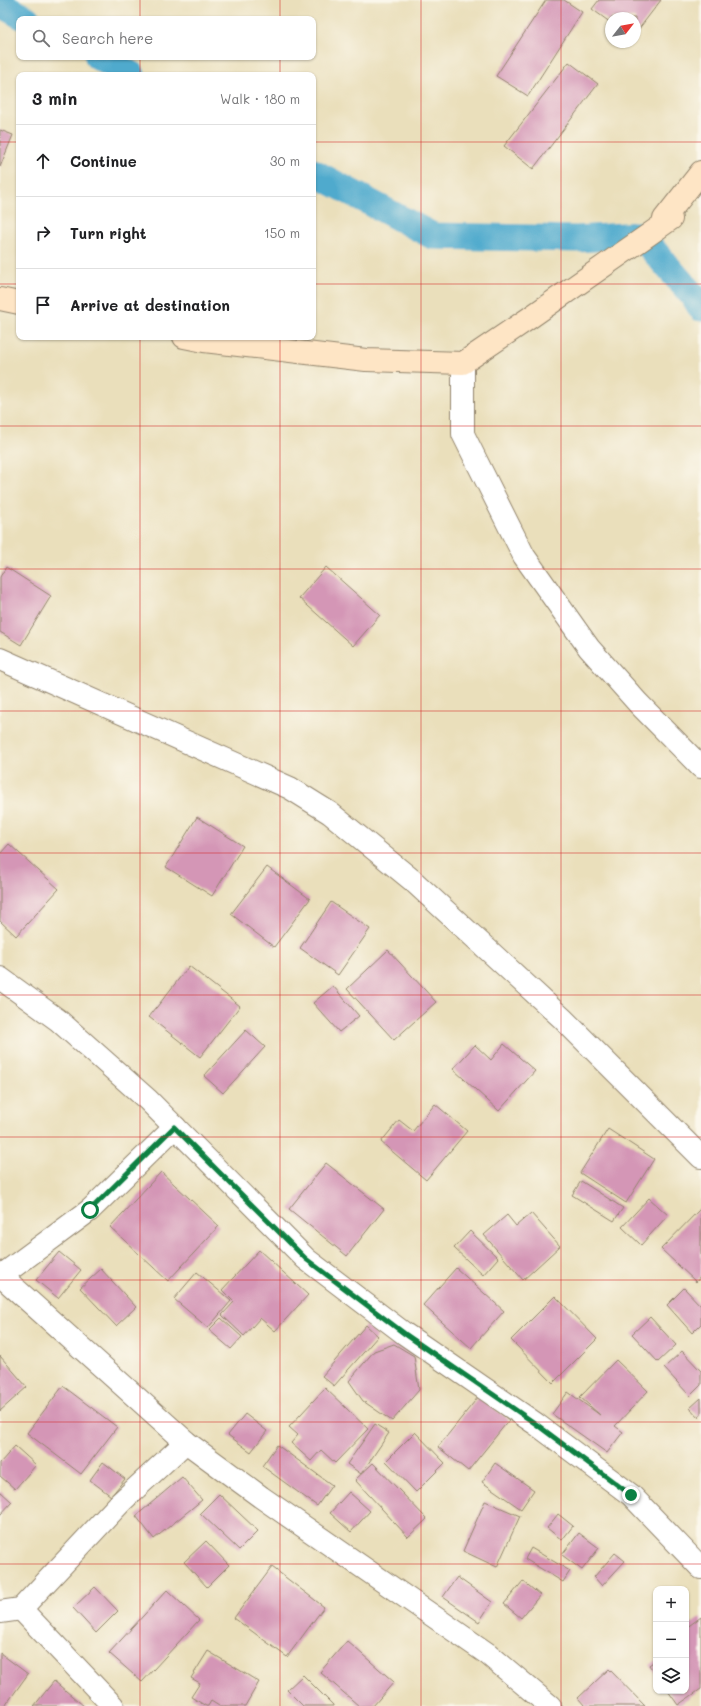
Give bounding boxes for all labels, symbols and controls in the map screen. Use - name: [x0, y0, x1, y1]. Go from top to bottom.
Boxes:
- north arrow: [605, 12, 641, 48]
- search box: [16, 16, 316, 60]
- icon: search: [30, 27, 52, 49]
- text: Search here: [62, 28, 153, 48]
- text: 3 min: [32, 87, 77, 109]
- text: Walk · 180 m: [220, 90, 300, 107]
- icon: ahead: [32, 150, 54, 172]
- text: Continue: [70, 151, 137, 171]
- text: 30 m: [270, 152, 300, 169]
- icon: right: [32, 222, 54, 244]
- text: Turn right: [70, 223, 147, 243]
- text: 150 m: [264, 224, 300, 241]
- icon: arrive: [32, 294, 54, 316]
- text: Arrive at destination: [70, 295, 230, 315]
- route start: [81, 1201, 99, 1219]
- route end: [622, 1486, 640, 1504]
- map controls: [653, 1586, 689, 1694]
- button: +: [653, 1586, 689, 1622]
- button: −: [653, 1622, 689, 1658]
- button: layers: [653, 1658, 689, 1694]

